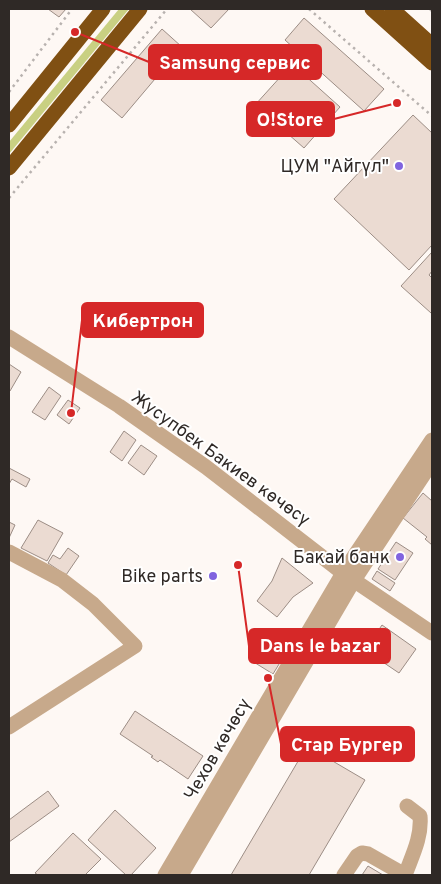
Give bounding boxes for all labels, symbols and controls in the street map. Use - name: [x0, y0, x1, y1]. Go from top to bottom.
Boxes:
- callout: Samsung сервис: [149, 45, 321, 79]
- text: Samsung сервис: [159, 52, 311, 76]
- callout: O!Store: [247, 102, 334, 136]
- text: O!Store: [257, 109, 323, 133]
- place label: ЦУМ "Айгүл": [281, 156, 389, 179]
- marker: ЦУМ "Айгүл": [393, 160, 405, 172]
- callout: Кибертрон: [82, 303, 203, 337]
- text: Кибертрон: [93, 310, 193, 334]
- street label: Жусупбек Бакиев көчөсү: [126, 387, 314, 532]
- place label: Бакай банк: [293, 547, 390, 570]
- marker: Бакай банк: [394, 551, 406, 563]
- place label: Bike parts: [121, 566, 203, 589]
- marker: Bike parts: [207, 570, 219, 582]
- callout: Dans le bazar: [249, 629, 390, 663]
- text: Dans le bazar: [260, 635, 380, 659]
- street label: Чехов көчөсү: [180, 694, 257, 805]
- callout: Стар Бургер: [281, 727, 414, 761]
- text: Стар Бургер: [291, 734, 403, 758]

